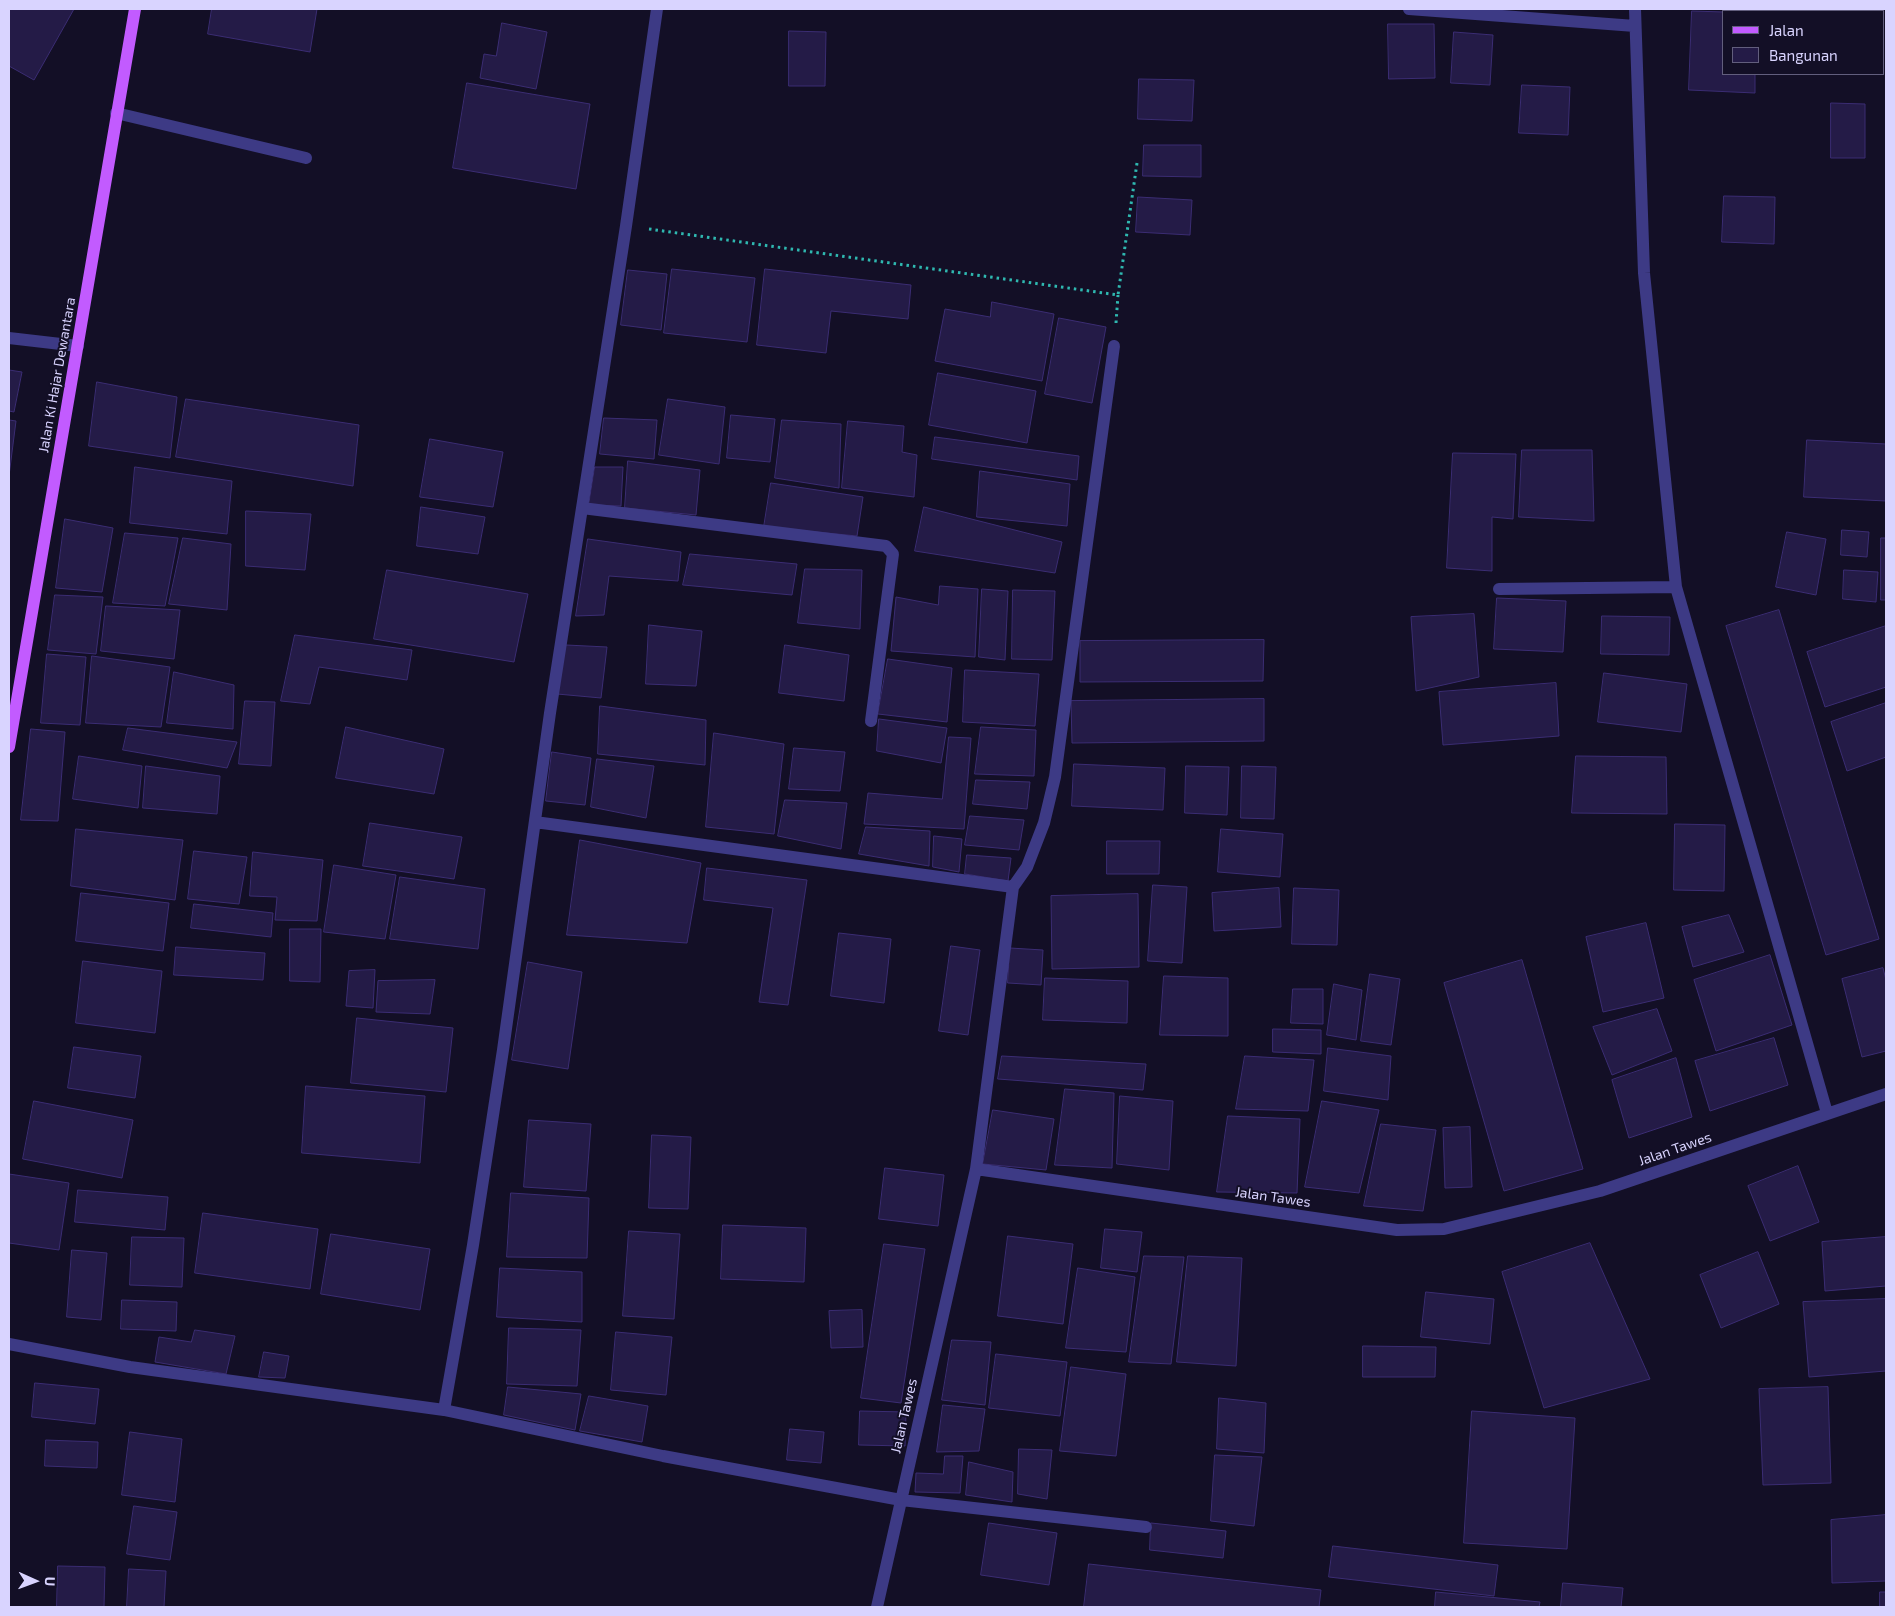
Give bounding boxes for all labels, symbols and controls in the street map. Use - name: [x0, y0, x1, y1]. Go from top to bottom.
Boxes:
- legend: [1722, 10, 1885, 75]
- text: Jalan: [1769, 21, 1804, 39]
- text: Bangunan: [1769, 46, 1838, 64]
- street label: Jalan Ki Hajar Dewantara: [35, 296, 79, 454]
- street label: Jalan Tawes: [1636, 1129, 1714, 1169]
- street label: Jalan Tawes: [1234, 1183, 1312, 1211]
- street label: Jalan Tawes: [887, 1377, 921, 1455]
- north arrow: [10, 1556, 60, 1606]
- text: U: [42, 1576, 59, 1587]

